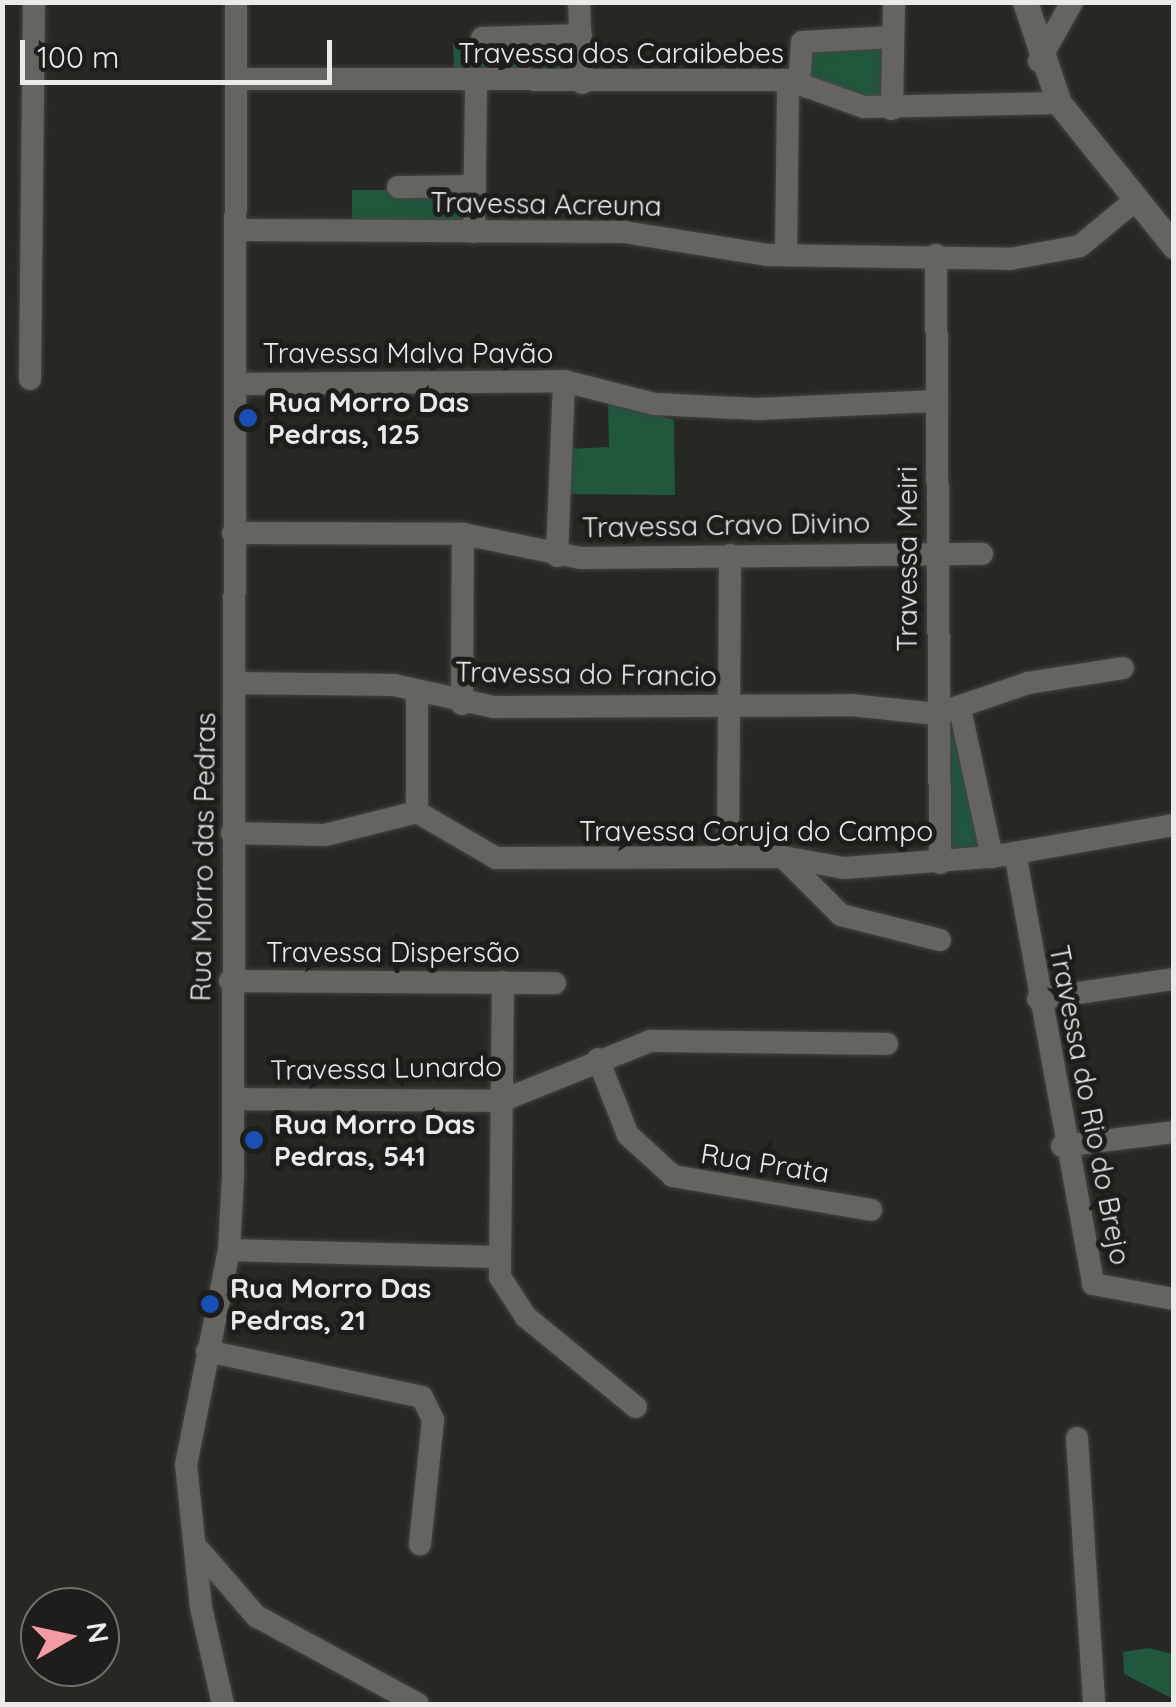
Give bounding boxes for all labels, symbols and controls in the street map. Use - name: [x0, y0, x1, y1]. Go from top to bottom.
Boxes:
- scale bar: [25, 20, 338, 82]
- street label: Travessa dos Caraibebes: [458, 36, 784, 70]
- text: 100 m: [37, 38, 119, 76]
- street label: Travessa Acreuna: [430, 185, 662, 223]
- street label: Travessa Malva Pavão: [263, 336, 553, 370]
- place label: Rua Morro Das Pedras, 125: [268, 385, 469, 451]
- marker: Rua Morro Das Pedras, 125: [237, 407, 259, 429]
- street label: Travessa Meiri: [890, 466, 924, 652]
- street label: Travessa Cravo Divino: [581, 506, 871, 544]
- street label: Travessa do Francio: [455, 655, 717, 693]
- street label: Rua Morro das Pedras: [184, 712, 222, 1002]
- street label: Travessa Coruja do Campo: [579, 814, 933, 848]
- street label: Travessa Dispersão: [266, 935, 520, 969]
- street label: Travessa do Rio do Brejo: [1043, 942, 1137, 1268]
- street label: Travessa Lunardo: [270, 1049, 502, 1087]
- place label: Rua Morro Das Pedras, 541: [274, 1107, 475, 1173]
- marker: Rua Morro Das Pedras, 541: [243, 1129, 265, 1151]
- street label: Rua Prata: [698, 1136, 832, 1190]
- place label: Rua Morro Das Pedras, 21: [230, 1271, 431, 1337]
- marker: Rua Morro Das Pedras, 21: [199, 1293, 221, 1315]
- north arrow: [20, 1587, 120, 1687]
- text: N: [79, 1620, 117, 1645]

